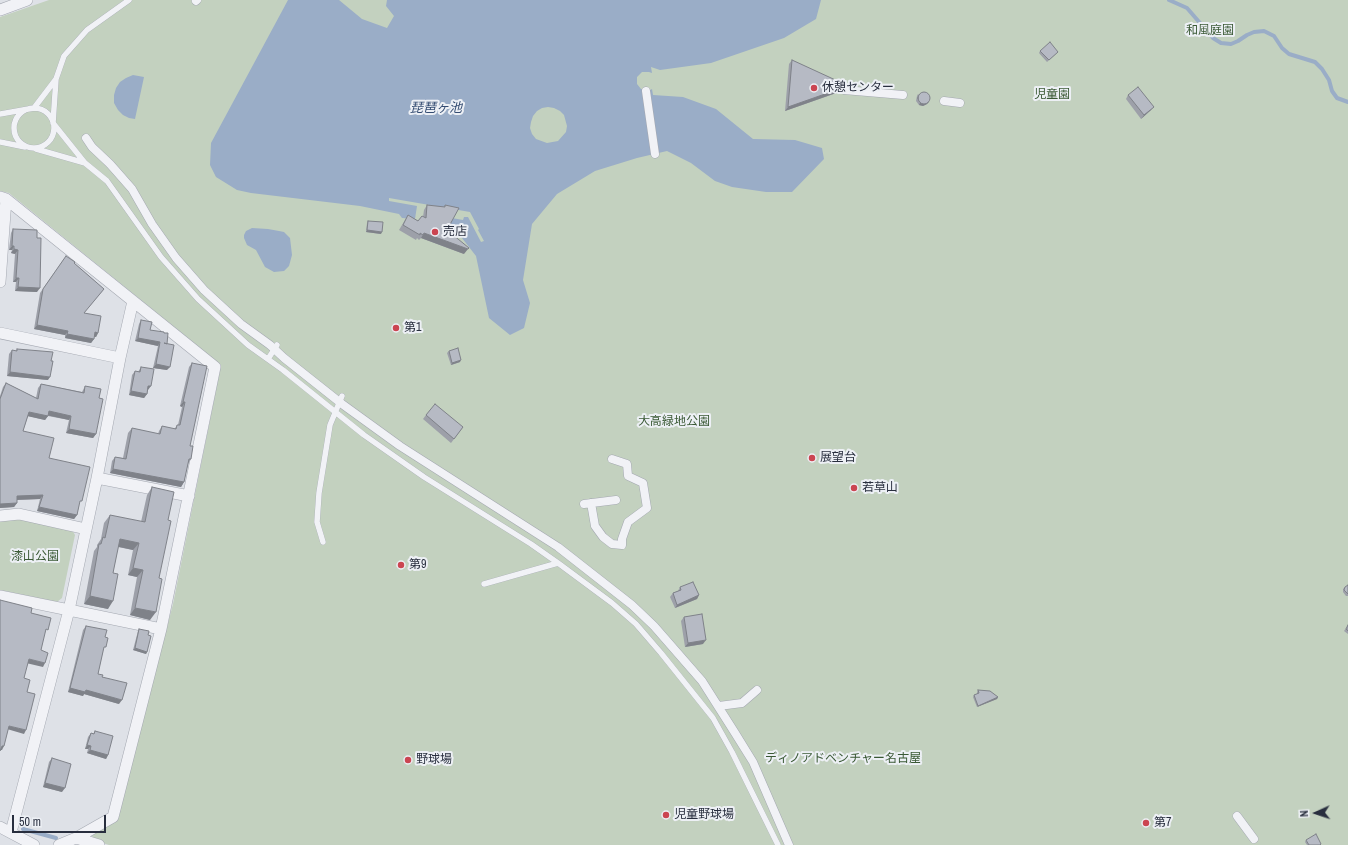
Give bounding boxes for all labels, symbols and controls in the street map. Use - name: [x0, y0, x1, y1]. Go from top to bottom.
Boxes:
- park label: 和風庭園: [1186, 24, 1234, 38]
- place label: 休憩センター: [822, 81, 894, 95]
- marker: 休憩センター: [809, 83, 819, 93]
- park label: 児童園: [1034, 88, 1070, 102]
- water label: 琵琶ヶ池: [410, 101, 462, 117]
- place label: 売店: [443, 225, 467, 239]
- marker: 売店: [430, 227, 440, 237]
- place label: 第1: [404, 321, 421, 335]
- marker: 第1: [391, 323, 401, 333]
- park label: 大高緑地公園: [638, 415, 710, 429]
- place label: 展望台: [820, 451, 856, 465]
- marker: 展望台: [807, 453, 817, 463]
- place label: 若草山: [862, 481, 898, 495]
- marker: 若草山: [849, 483, 859, 493]
- park label: 漆山公園: [11, 550, 59, 564]
- place label: 第9: [409, 558, 426, 572]
- marker: 第9: [396, 560, 406, 570]
- park label: ディノアドベンチャー名古屋: [765, 752, 921, 766]
- place label: 野球場: [416, 753, 452, 767]
- marker: 野球場: [403, 755, 413, 765]
- north arrow: [1296, 793, 1336, 833]
- scale bar: [14, 807, 108, 833]
- place label: 児童野球場: [674, 808, 734, 822]
- marker: 児童野球場: [661, 810, 671, 820]
- text: N: [1297, 810, 1311, 817]
- text: 50 m: [19, 814, 41, 830]
- place label: 第7: [1154, 816, 1171, 830]
- marker: 第7: [1141, 818, 1151, 828]

